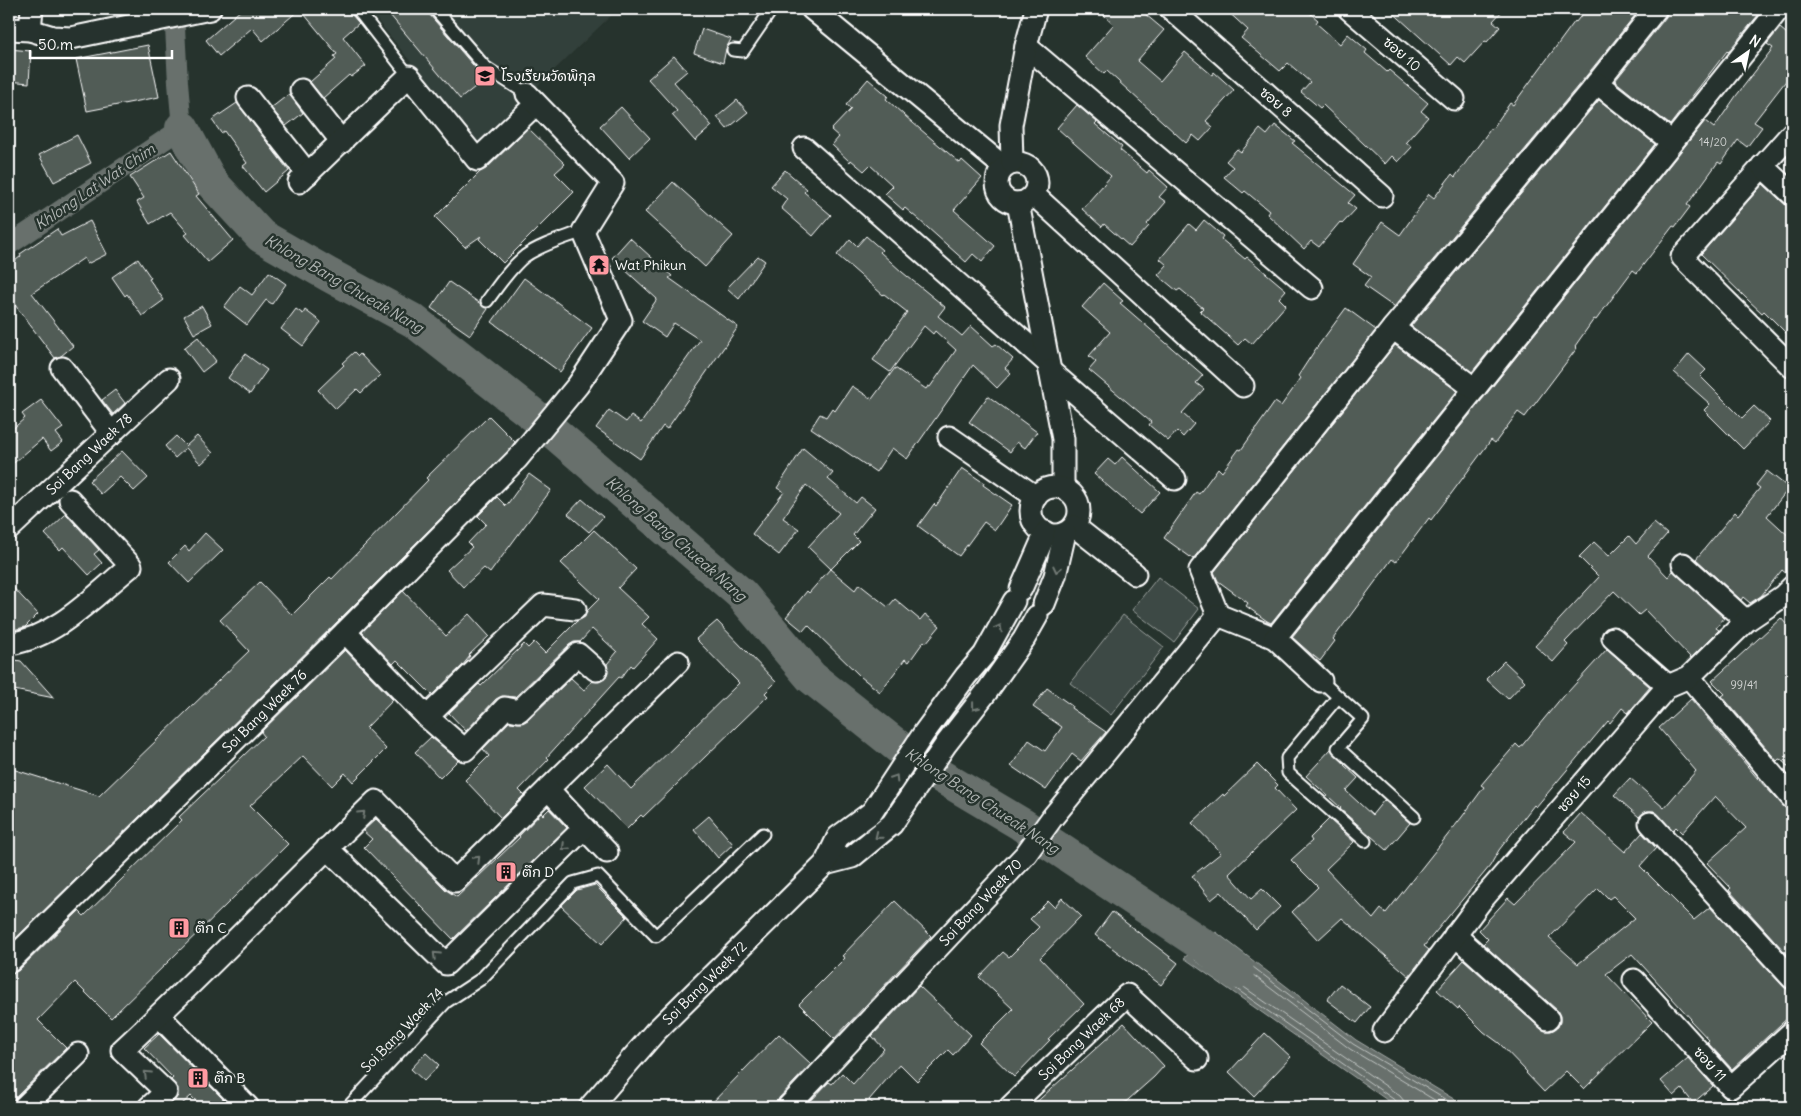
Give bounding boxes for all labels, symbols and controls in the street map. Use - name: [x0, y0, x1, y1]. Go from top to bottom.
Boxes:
- scale bar: [30, 28, 172, 60]
- north arrow: [1724, 28, 1774, 78]
- text: N: [1746, 31, 1764, 51]
- street label: ซอย 10: [1379, 33, 1425, 75]
- text: 50 m: [38, 35, 73, 54]
- school or university icon: โรงเรียนวัดพิกุล: [473, 64, 497, 88]
- place label: โรงเรียนวัดพิกุล: [501, 67, 596, 86]
- street label: ซอย 8: [1256, 83, 1296, 121]
- house number: 14/20: [1699, 135, 1727, 149]
- water label: Khlong Lat Wat Chim: [31, 139, 159, 234]
- water label: Khlong Bang Chueak Nang: [261, 230, 428, 338]
- temple icon: Wat Phikun: [587, 253, 611, 277]
- place label: Wat Phikun: [615, 256, 686, 274]
- street label: Soi Bang Waek 78: [42, 409, 136, 499]
- water label: Khlong Bang Chueak Nang: [602, 472, 752, 606]
- one-way arrow: [1052, 564, 1063, 573]
- one-way arrow: [992, 624, 1002, 633]
- street label: Soi Bang Waek 76: [218, 666, 311, 757]
- house number: 99/41: [1730, 678, 1758, 692]
- one-way arrow: [972, 701, 981, 710]
- water label: Khlong Bang Chueak Nang: [902, 744, 1064, 859]
- street label: ซอย 15: [1553, 772, 1595, 816]
- one-way arrow: [889, 774, 898, 783]
- one-way arrow: [356, 811, 365, 820]
- one-way arrow: [874, 830, 883, 839]
- one-way arrow: [562, 841, 571, 850]
- street label: Soi Bang Waek 70: [935, 855, 1026, 950]
- one-way arrow: [471, 856, 480, 865]
- building icon: ตึก D: [494, 860, 518, 884]
- place label: ตึก D: [522, 863, 554, 881]
- building icon: ตึก C: [167, 916, 191, 940]
- place label: ตึก C: [195, 919, 226, 937]
- street label: Soi Bang Waek 72: [659, 937, 751, 1029]
- one-way arrow: [433, 951, 442, 960]
- street label: Soi Bang Waek 74: [357, 984, 447, 1076]
- street label: Soi Bang Waek 68: [1034, 993, 1129, 1084]
- street label: ซอย 11: [1690, 1043, 1730, 1085]
- building icon: ตึก B: [186, 1066, 210, 1090]
- place label: ตึก B: [214, 1069, 245, 1087]
- one-way arrow: [144, 1071, 153, 1080]

